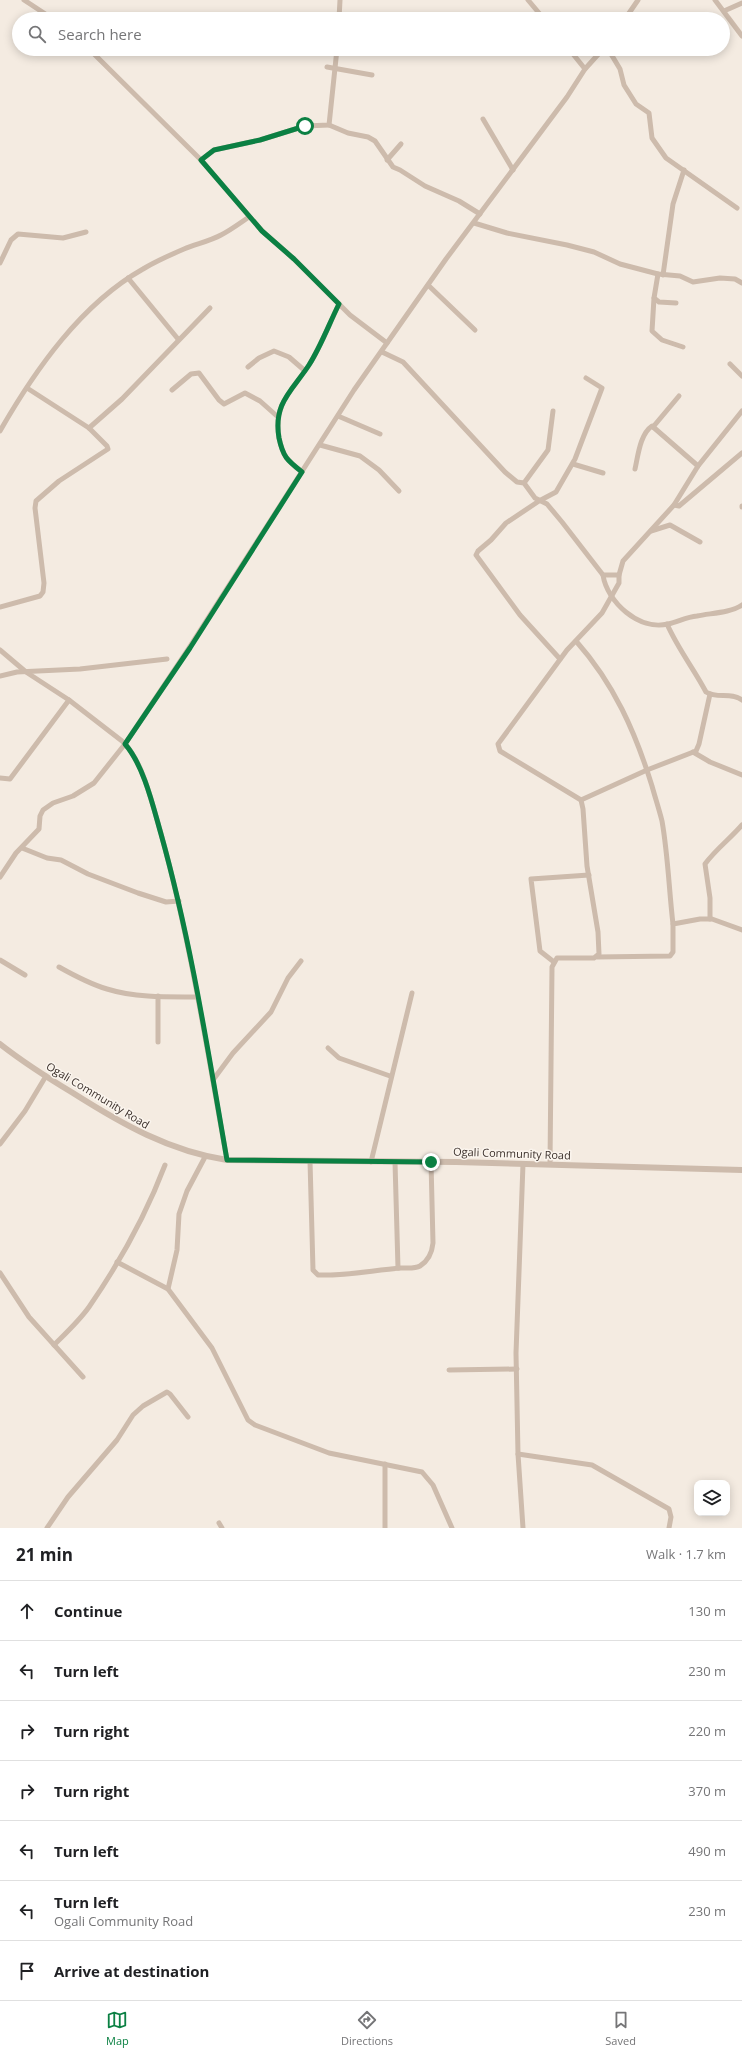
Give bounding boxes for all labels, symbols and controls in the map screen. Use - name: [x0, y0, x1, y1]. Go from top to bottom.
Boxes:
- search box: [12, 12, 730, 56]
- icon: search: [26, 23, 48, 45]
- text: Search here: [58, 24, 142, 44]
- route start: [296, 117, 314, 135]
- street label: Ogali Community Road: [44, 1058, 152, 1132]
- street label: Ogali Community Road: [453, 1143, 571, 1163]
- route end: [422, 1153, 440, 1171]
- map controls: [694, 1480, 730, 1516]
- button: layers: [694, 1480, 730, 1516]
- text: 21 min: [16, 1543, 73, 1566]
- text: Walk · 1.7 km: [646, 1545, 726, 1563]
- icon: ahead: [16, 1600, 38, 1622]
- text: Continue: [54, 1601, 122, 1621]
- text: 130 m: [688, 1602, 726, 1620]
- icon: left: [16, 1660, 38, 1682]
- text: Turn left: [54, 1661, 119, 1681]
- text: 230 m: [688, 1662, 726, 1680]
- icon: right: [16, 1720, 38, 1742]
- text: Turn right: [54, 1721, 129, 1741]
- text: 220 m: [688, 1722, 726, 1740]
- icon: right: [16, 1780, 38, 1802]
- text: Turn right: [54, 1781, 129, 1801]
- text: 370 m: [688, 1782, 726, 1800]
- icon: left: [16, 1840, 38, 1862]
- text: Turn left: [54, 1841, 119, 1861]
- text: 490 m: [688, 1842, 726, 1860]
- text: Turn left: [54, 1892, 119, 1912]
- icon: left: [16, 1900, 38, 1922]
- text: 230 m: [688, 1902, 726, 1920]
- text: Ogali Community Road: [54, 1912, 193, 1930]
- icon: arrive: [16, 1960, 38, 1982]
- text: Arrive at destination: [54, 1961, 209, 1981]
- tab: Map: [106, 2009, 129, 2048]
- tab: Directions: [341, 2009, 393, 2048]
- tab: Saved: [605, 2009, 636, 2048]

